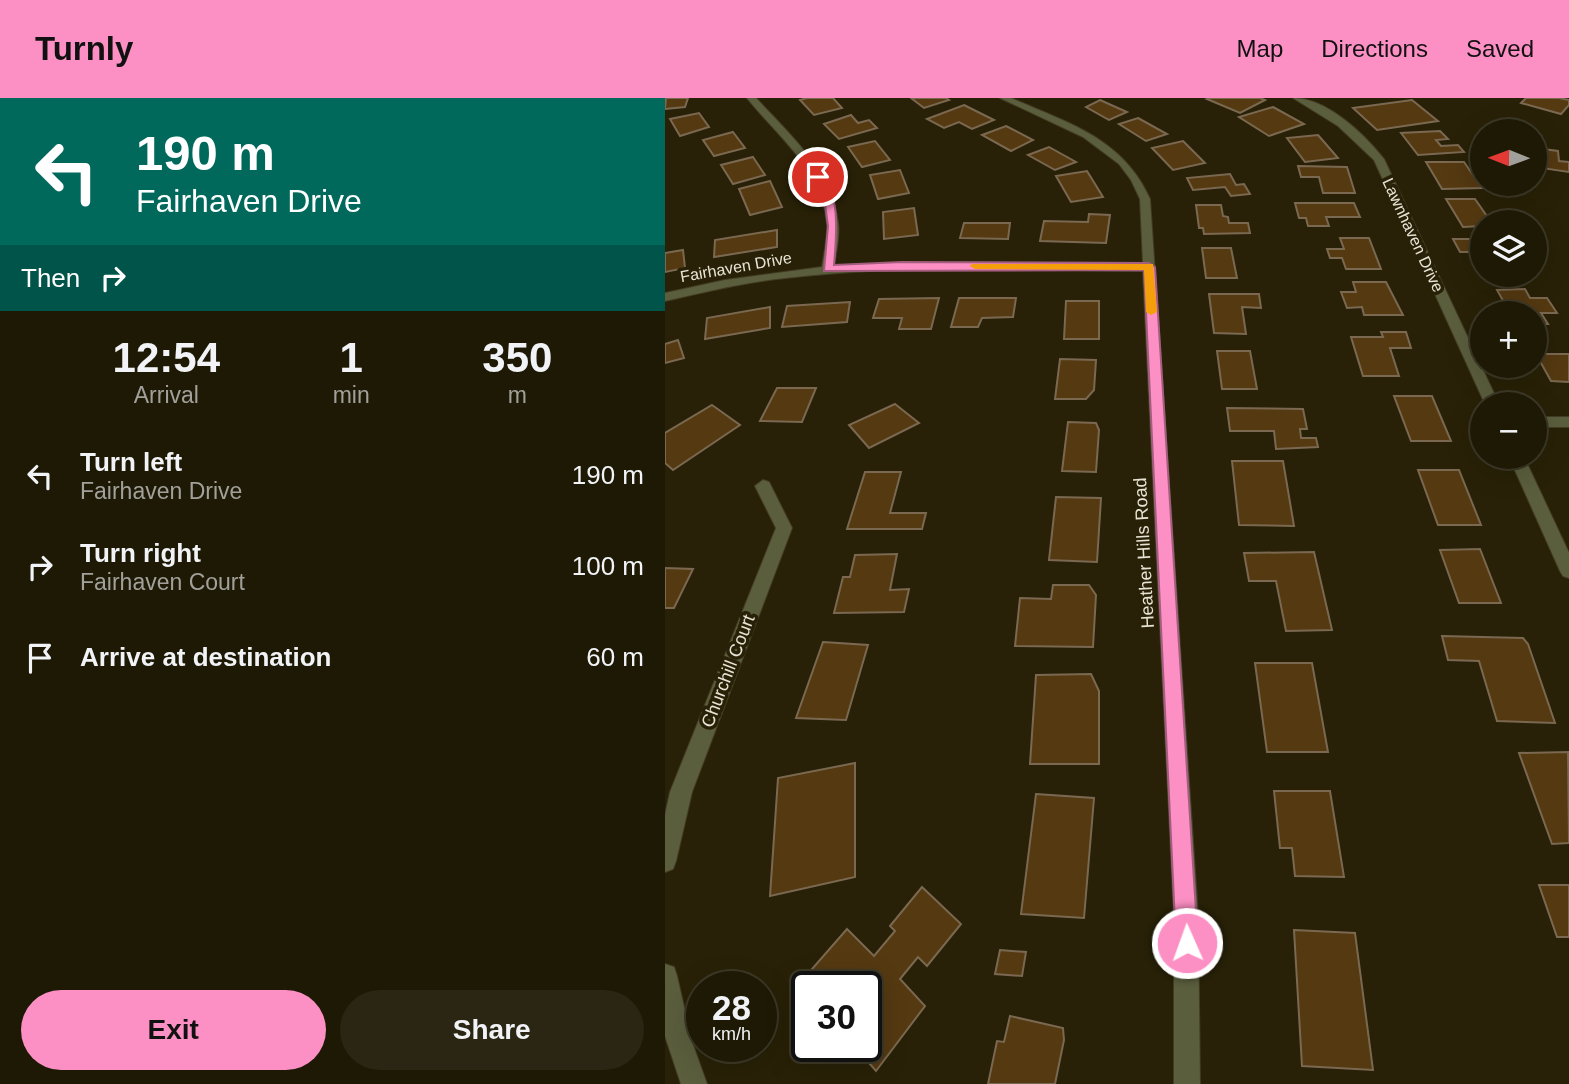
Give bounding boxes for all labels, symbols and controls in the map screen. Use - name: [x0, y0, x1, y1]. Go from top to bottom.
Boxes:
- text: Turnly: [35, 30, 133, 67]
- text: Map: [1237, 35, 1283, 62]
- text: Directions: [1321, 35, 1428, 62]
- text: Saved: [1466, 35, 1534, 62]
- north arrow: [1470, 119, 1547, 196]
- map controls: [1470, 119, 1547, 469]
- icon: left: [21, 126, 112, 217]
- text: 190 m: [136, 126, 275, 180]
- pin: [788, 147, 848, 207]
- icon: arrive: [799, 158, 837, 196]
- street label: Lawnhaven Drive: [1379, 175, 1447, 295]
- text: Fairhaven Drive: [136, 183, 362, 219]
- button: layers: [1470, 210, 1547, 287]
- street label: Fairhaven Drive: [679, 249, 793, 285]
- icon: right: [94, 259, 132, 297]
- text: Then: [21, 263, 80, 293]
- button: +: [1470, 301, 1547, 378]
- text: 12:54: [113, 334, 220, 381]
- text: 1: [339, 334, 363, 381]
- text: 350: [482, 334, 552, 381]
- text: Arrival: [134, 382, 199, 408]
- text: min: [333, 382, 370, 408]
- text: m: [508, 382, 527, 408]
- button: −: [1470, 392, 1547, 469]
- text: Turn left: [80, 447, 182, 477]
- icon: left: [21, 457, 59, 495]
- text: 190 m: [572, 460, 644, 490]
- street label: Heather Hills Road: [1130, 477, 1158, 629]
- text: Fairhaven Drive: [80, 478, 242, 504]
- text: Turn right: [80, 538, 201, 568]
- icon: right: [21, 548, 59, 586]
- text: 100 m: [572, 551, 644, 581]
- text: Fairhaven Court: [80, 569, 245, 595]
- street label: Churchill Court: [697, 612, 759, 730]
- icon: arrive: [21, 639, 59, 677]
- text: Arrive at destination: [80, 642, 331, 672]
- text: 60 m: [586, 642, 644, 672]
- position arrow: [1150, 906, 1224, 980]
- speed limit sign: 30: [791, 971, 882, 1062]
- text: 28: [712, 988, 751, 1027]
- button: Exit: [21, 990, 326, 1070]
- button: Share: [340, 990, 644, 1070]
- text: km/h: [712, 1024, 751, 1044]

